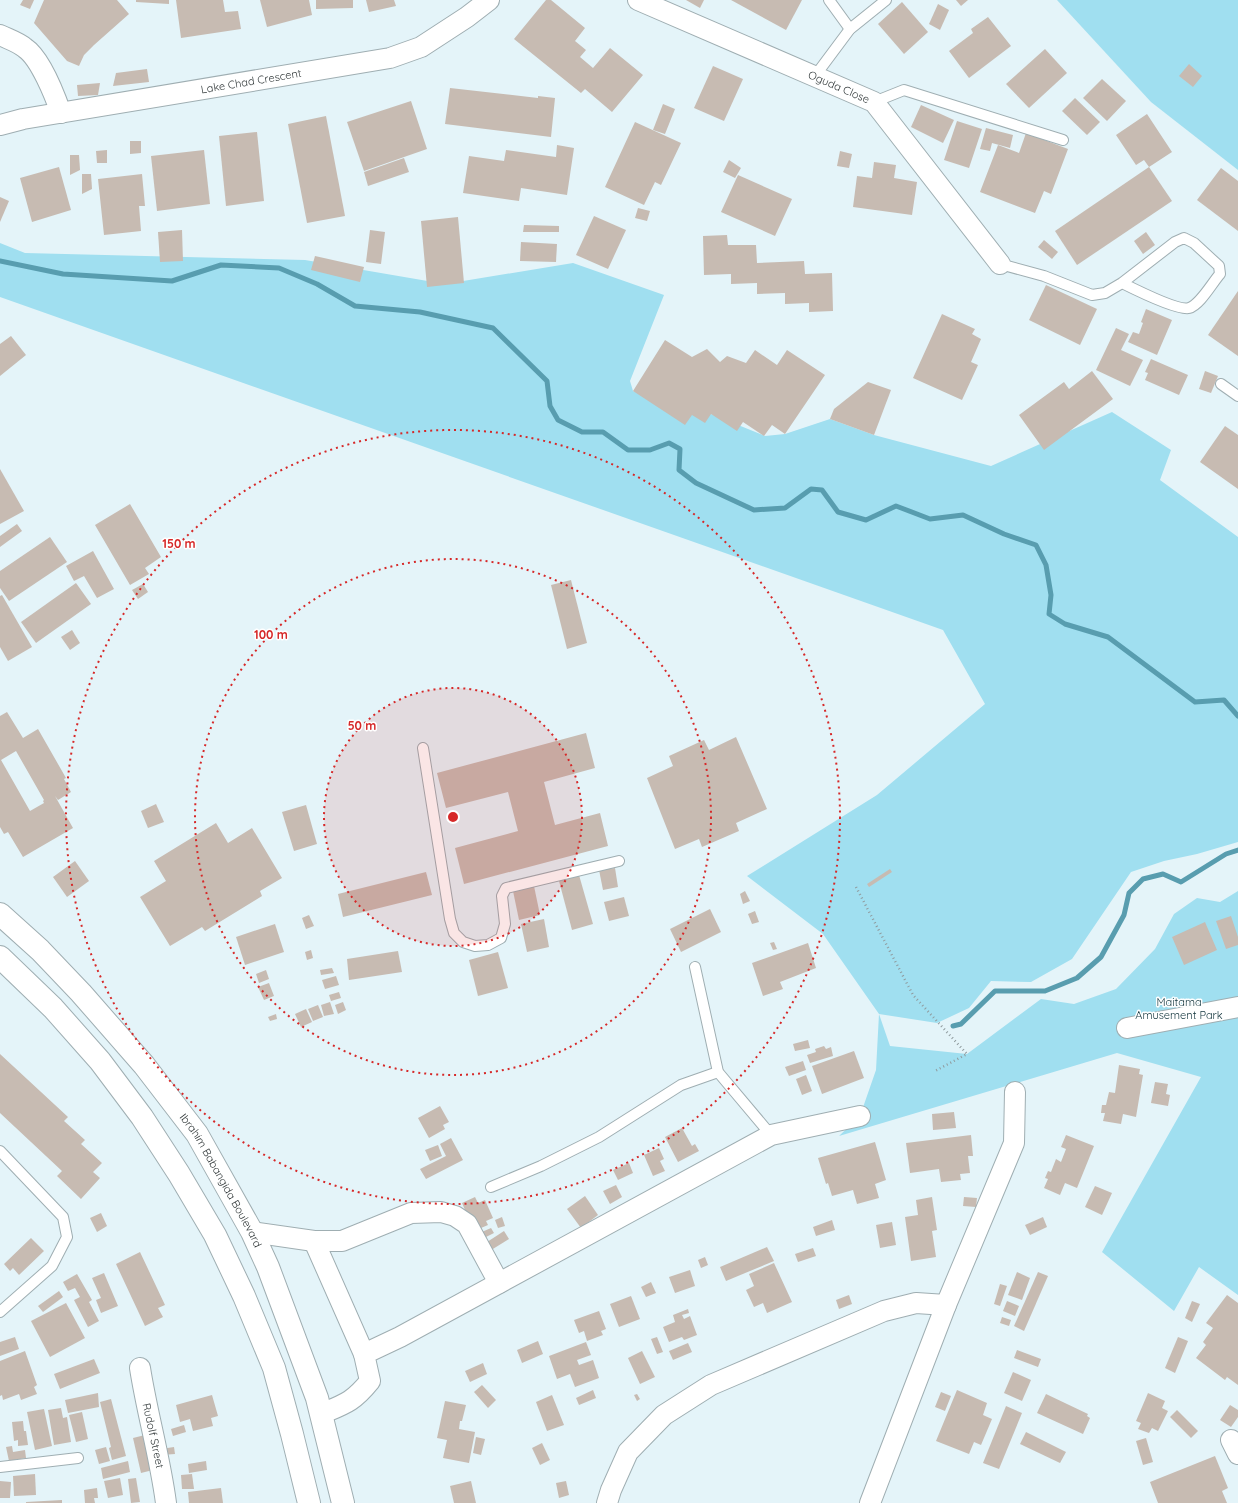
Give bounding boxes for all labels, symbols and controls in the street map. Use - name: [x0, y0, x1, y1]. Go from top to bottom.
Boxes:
- street label: Lake Chad Crescent: [200, 66, 303, 96]
- street label: Oguda Close: [806, 67, 872, 106]
- text: 150 m: [162, 536, 196, 551]
- text: 100 m: [254, 627, 288, 642]
- text: 50 m: [348, 718, 376, 733]
- centre of rings: [446, 810, 460, 824]
- park label: Maitama Amusement Park: [1135, 995, 1223, 1022]
- street label: Ibrahim Babangida Boulevard: [177, 1110, 265, 1250]
- street label: Rudolf Street: [140, 1402, 167, 1470]

